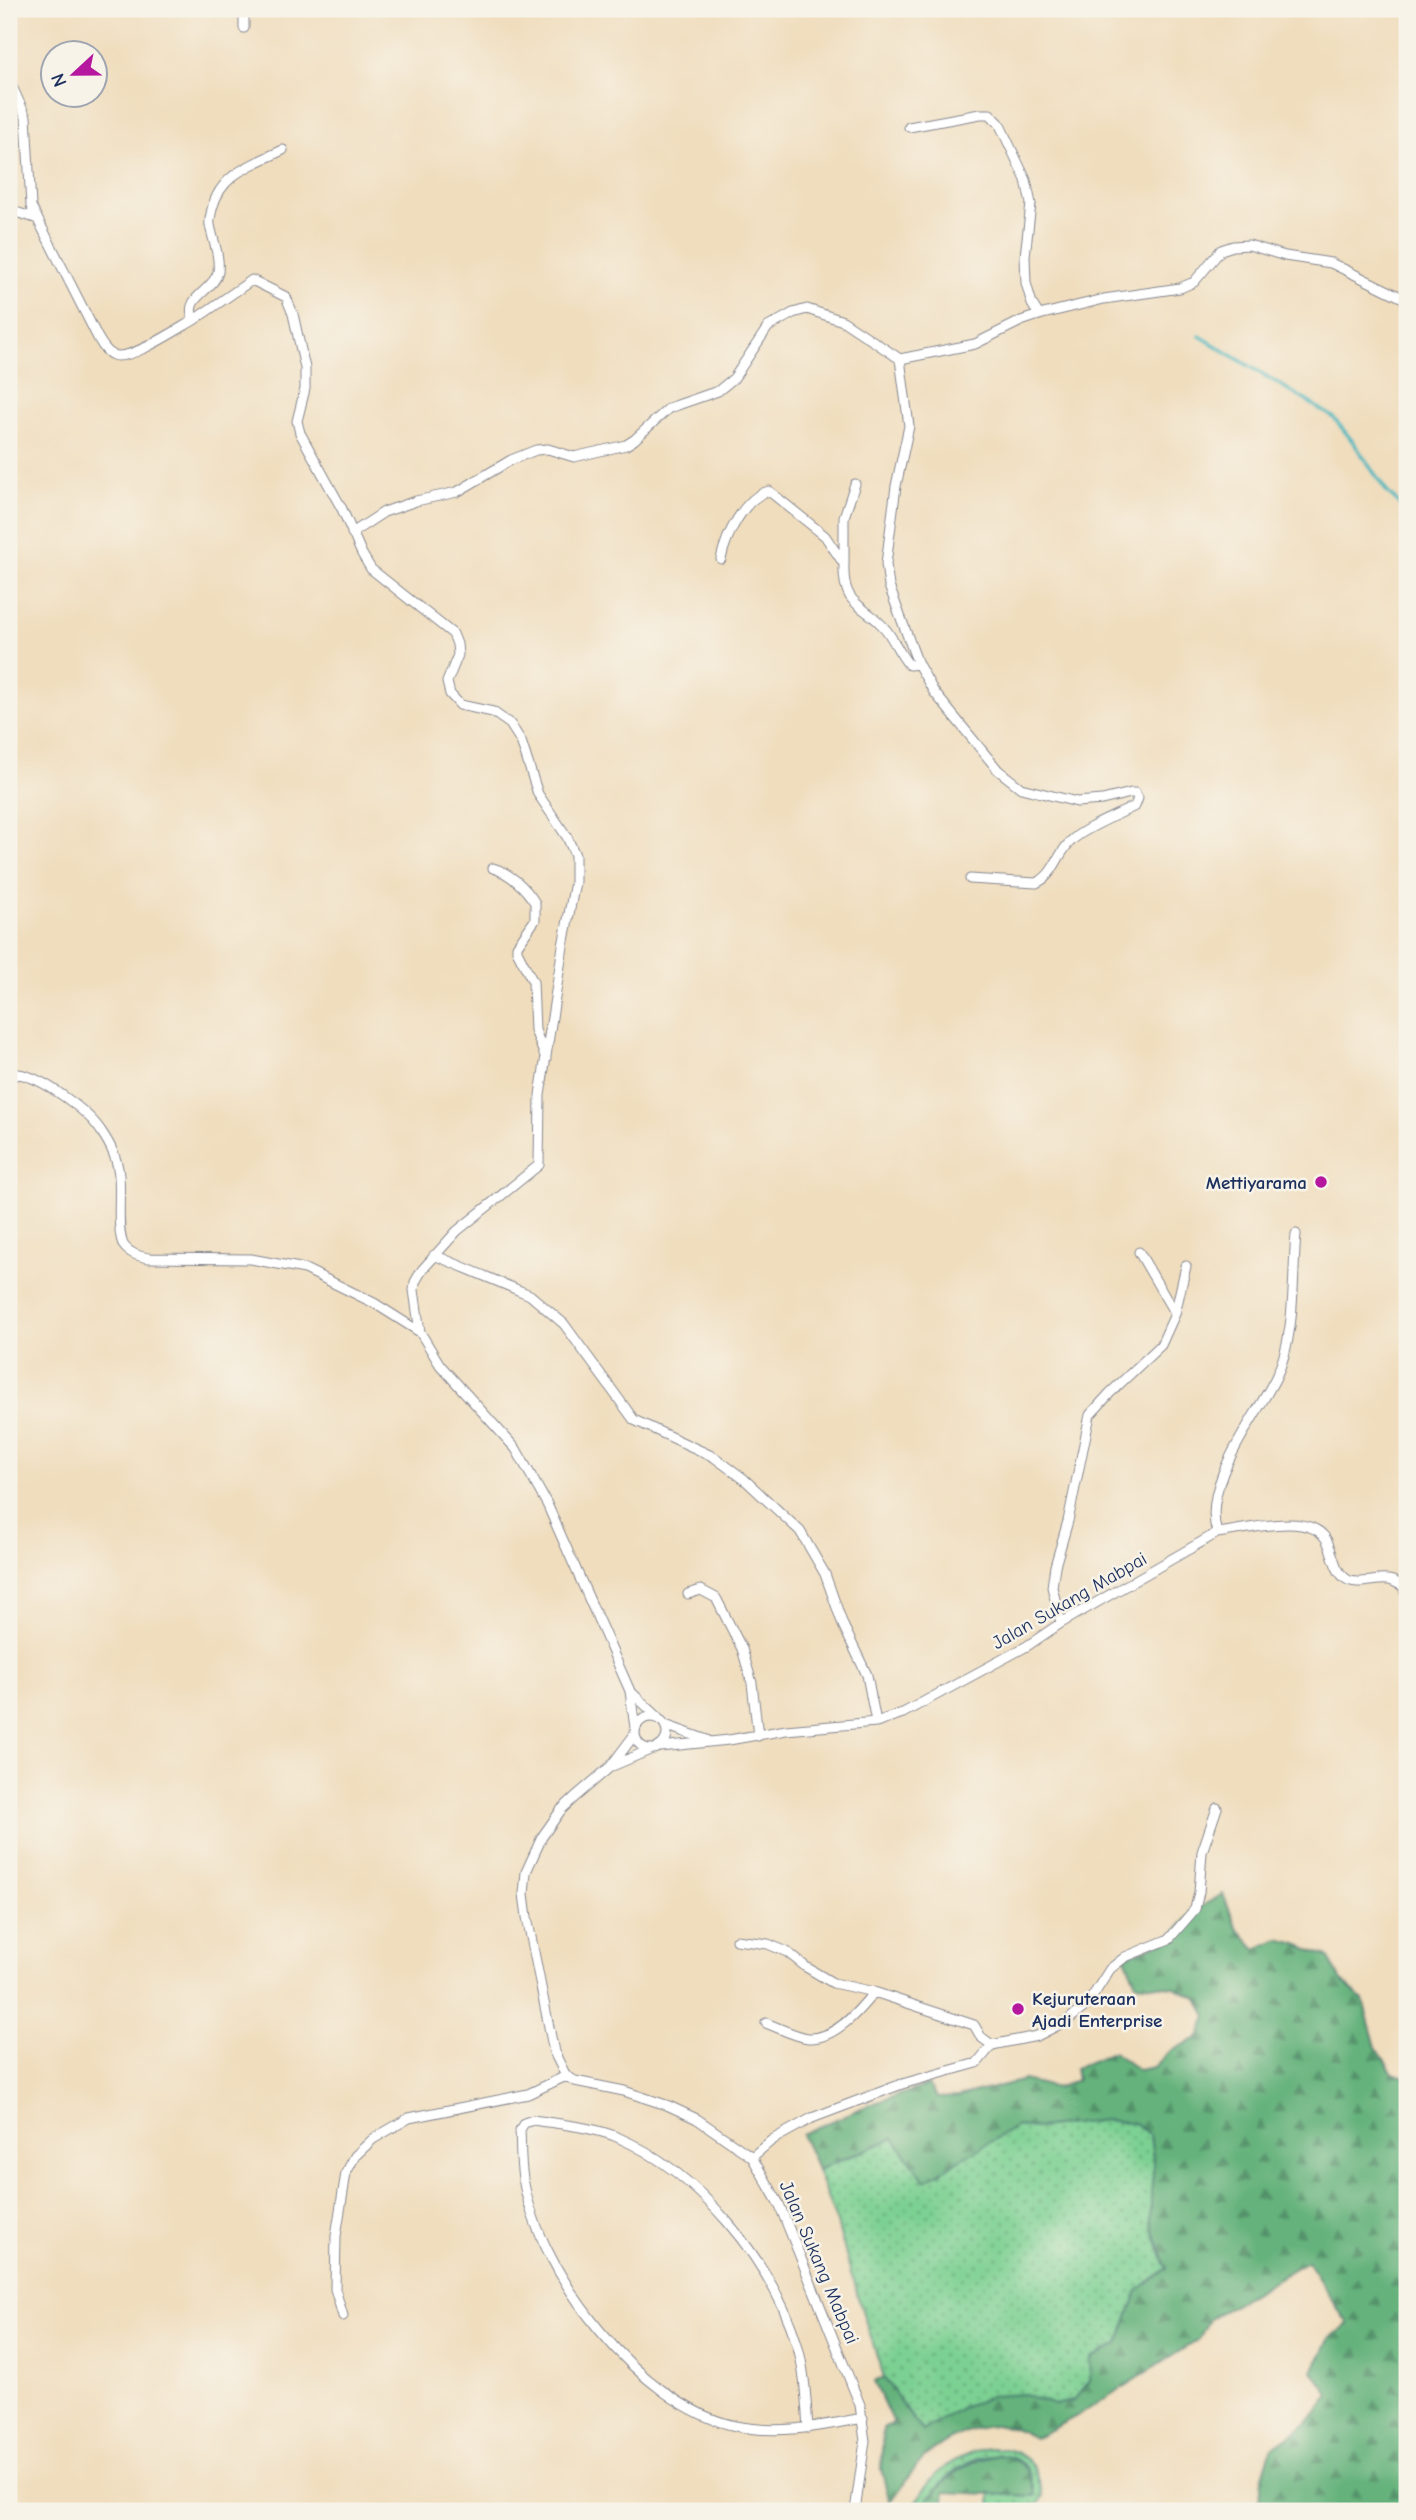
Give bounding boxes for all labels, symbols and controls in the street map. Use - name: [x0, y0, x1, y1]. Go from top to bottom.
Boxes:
- north arrow: [38, 38, 108, 108]
- text: N: [47, 70, 72, 90]
- place label: Mettiyarama: [1206, 1172, 1307, 1194]
- marker: Mettiyarama: [1313, 1174, 1329, 1190]
- street label: Jalan Sukang Mabpai: [988, 1548, 1151, 1654]
- place label: Kejuruteraan Ajadi Enterprise: [1032, 1988, 1162, 2032]
- marker: Kejuruteraan Ajadi Enterprise: [1010, 2001, 1026, 2017]
- street label: Jalan Sukang Mabpai: [775, 2177, 863, 2347]

